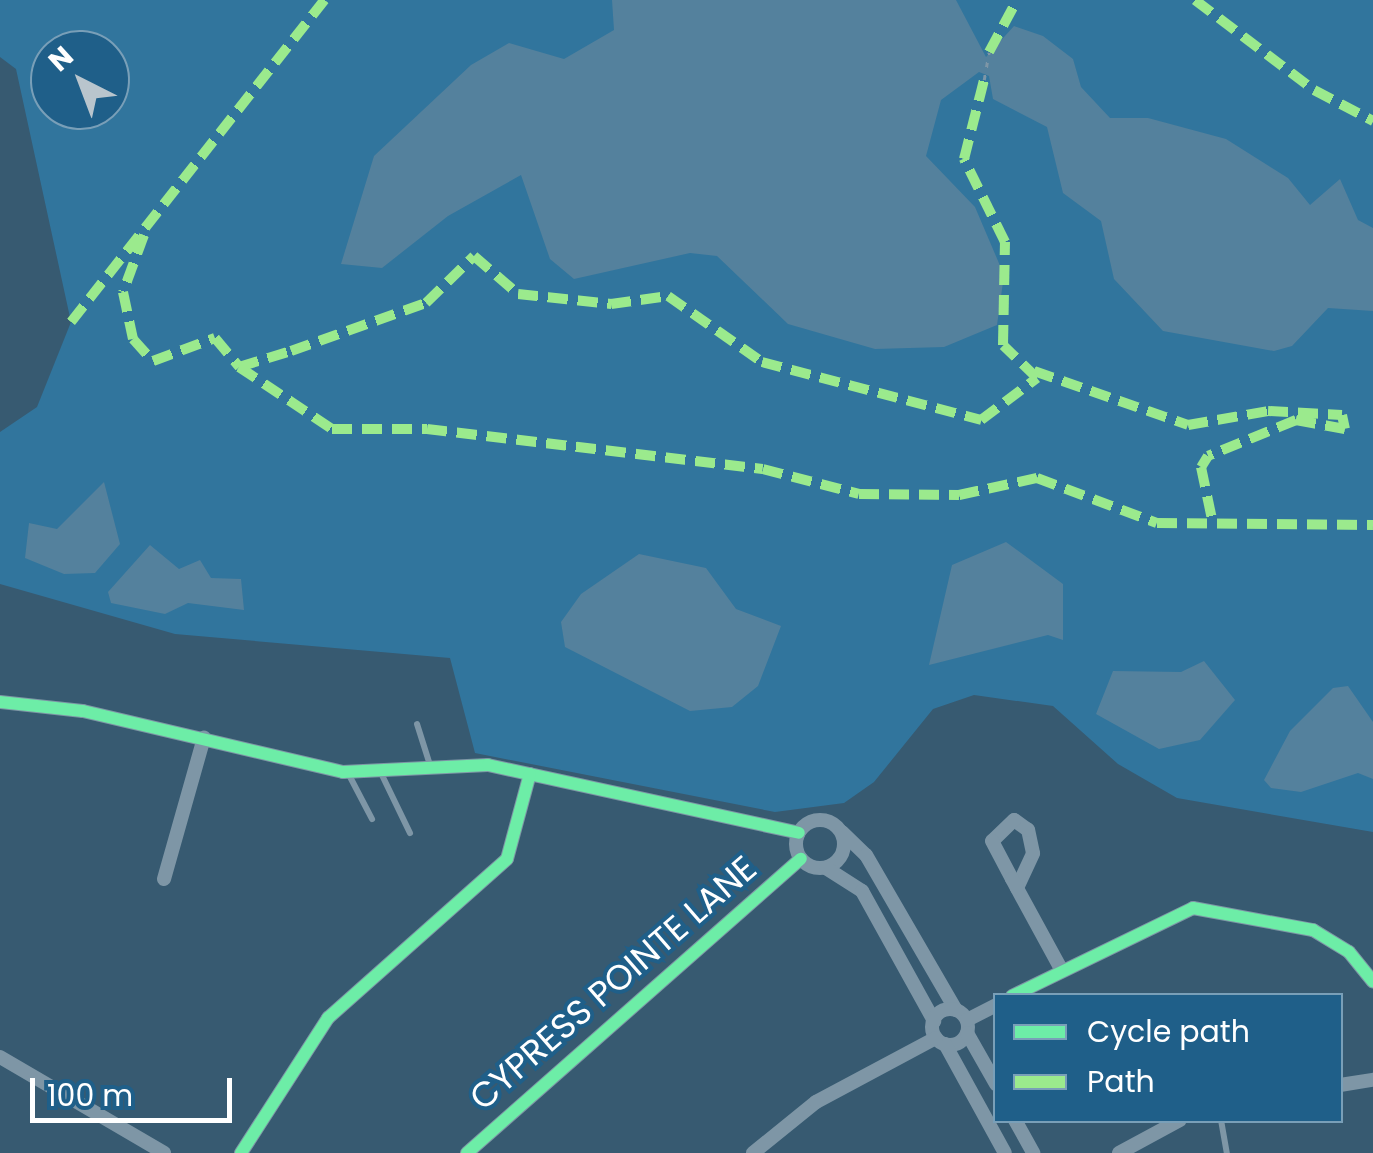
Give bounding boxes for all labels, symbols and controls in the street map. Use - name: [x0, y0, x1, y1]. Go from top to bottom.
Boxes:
- north arrow: [30, 30, 130, 130]
- text: N: [40, 37, 82, 80]
- street label: CYPRESS POINTE LANE: [461, 847, 765, 1119]
- legend: [993, 993, 1343, 1123]
- text: Cycle path: [1087, 1010, 1250, 1053]
- scale bar: [35, 1058, 238, 1120]
- text: Path: [1087, 1060, 1155, 1103]
- text: 100 m: [47, 1074, 133, 1117]

